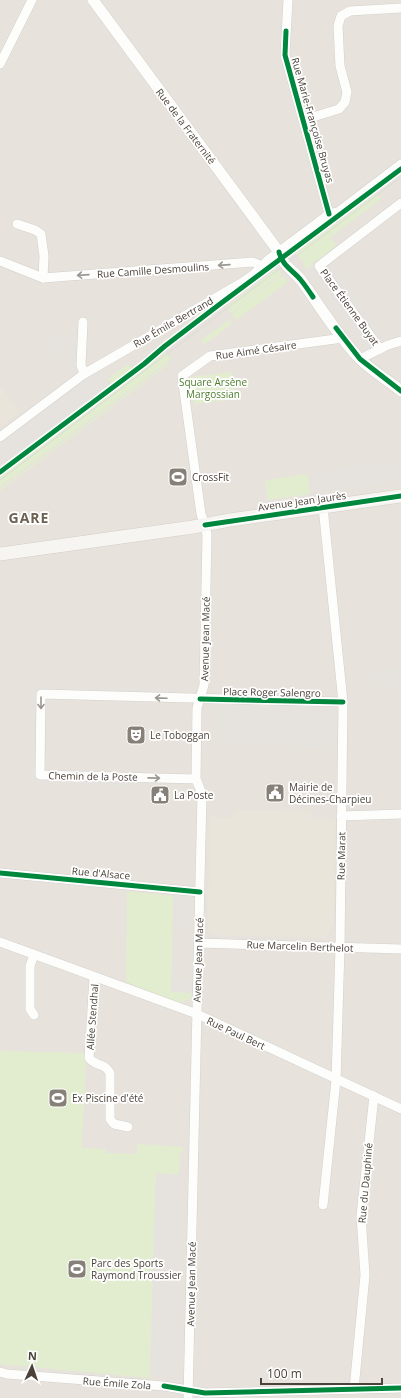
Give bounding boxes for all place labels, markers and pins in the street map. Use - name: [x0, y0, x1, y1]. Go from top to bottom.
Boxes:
- sports icon: CrossFit: [167, 466, 189, 488]
- place label: CrossFit: [192, 470, 230, 484]
- theatre icon: Le Toboggan: [125, 724, 147, 746]
- place label: Le Toboggan: [150, 728, 210, 742]
- place label: Mairie de Décines-Charpieu: [289, 780, 371, 806]
- public building icon: Mairie de Décines-Charpieu: [264, 782, 286, 804]
- public building icon: La Poste: [149, 784, 171, 806]
- place label: La Poste: [174, 788, 214, 802]
- sports icon: Ex Piscine d'été: [47, 1087, 69, 1109]
- place label: Ex Piscine d'été: [72, 1091, 144, 1105]
- place label: Parc des Sports Raymond Troussier: [91, 1256, 181, 1282]
- sports icon: Parc des Sports Raymond Troussier: [66, 1258, 88, 1280]

